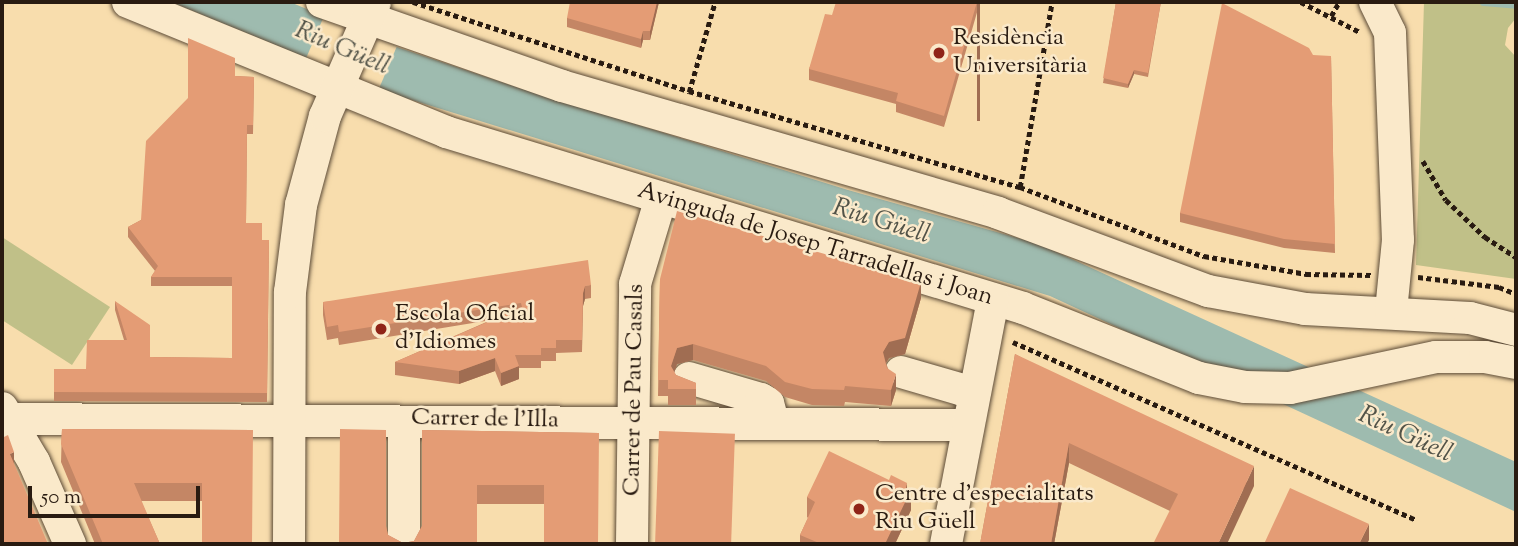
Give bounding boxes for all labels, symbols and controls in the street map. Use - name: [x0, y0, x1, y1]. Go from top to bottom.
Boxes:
- water label: Riu Güell: [290, 15, 394, 83]
- place label: Residència Universitària: [953, 25, 1087, 81]
- marker: Residència Universitària: [931, 45, 947, 61]
- street label: Avinguda de Josep Tarradellas i Joan: [634, 177, 996, 313]
- water label: Riu Güell: [829, 192, 933, 252]
- street label: Carrer de Pau Casals: [619, 284, 651, 496]
- place label: Escola Oficial d'Idiomes: [395, 301, 535, 357]
- marker: Escola Oficial d'Idiomes: [373, 321, 389, 337]
- water label: Riu Güell: [1353, 400, 1457, 470]
- street label: Carrer de l'Illa: [411, 404, 559, 436]
- scale bar: [32, 472, 203, 516]
- place label: Centre d'especialitats Riu Güell: [875, 481, 1094, 537]
- text: 50 m: [41, 483, 81, 513]
- marker: Centre d'especialitats Riu Güell: [849, 499, 869, 519]

